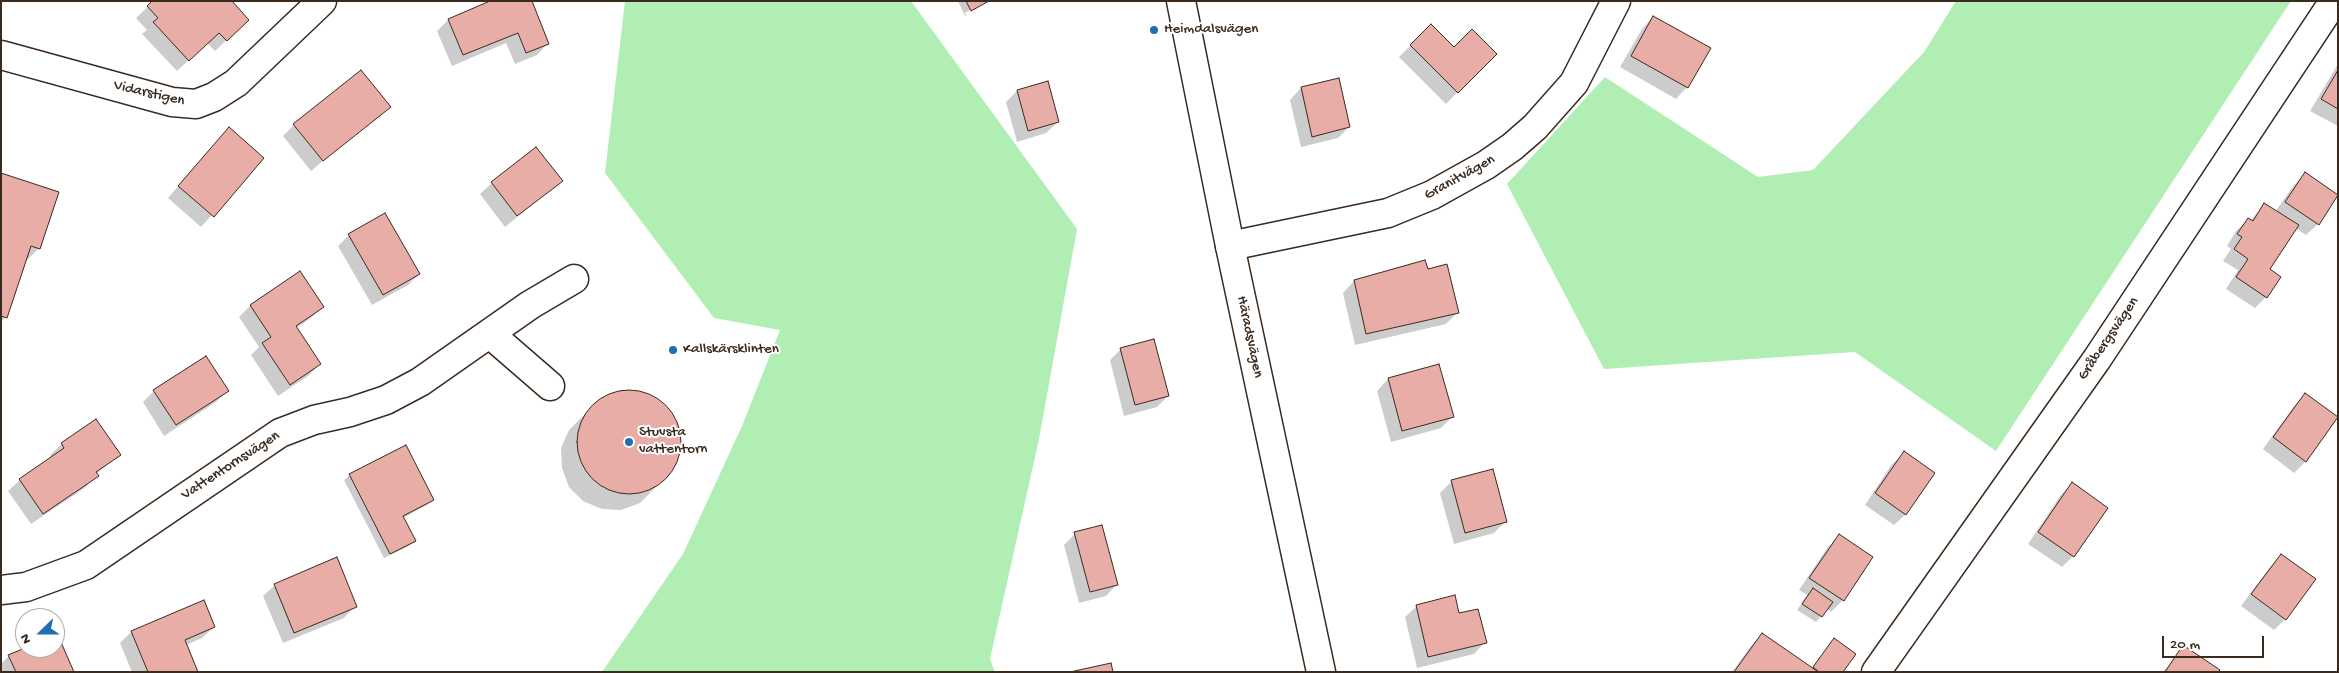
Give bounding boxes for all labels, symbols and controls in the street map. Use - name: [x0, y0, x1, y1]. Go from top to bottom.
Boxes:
- place label: Heimdalsvägen: [1164, 21, 1258, 39]
- marker: Heimdalsvägen: [1148, 24, 1160, 36]
- street label: Vidarstigen: [112, 77, 186, 111]
- street label: Granitvägen: [1422, 151, 1498, 205]
- street label: Häradsvägen: [1232, 294, 1266, 380]
- street label: Gråbergsvägen: [2075, 294, 2143, 384]
- place label: Kallskärsklinten: [683, 341, 779, 359]
- marker: Kallskärsklinten: [667, 344, 679, 356]
- place label: Stuvsta vattentorn: [639, 424, 707, 459]
- street label: Vattentornsvägen: [178, 427, 284, 505]
- marker: Stuvsta vattentorn: [623, 436, 635, 448]
- north arrow: [15, 608, 65, 658]
- scale bar: [2164, 626, 2266, 658]
- text: N: [17, 631, 36, 646]
- text: 20 m: [2170, 636, 2200, 654]

